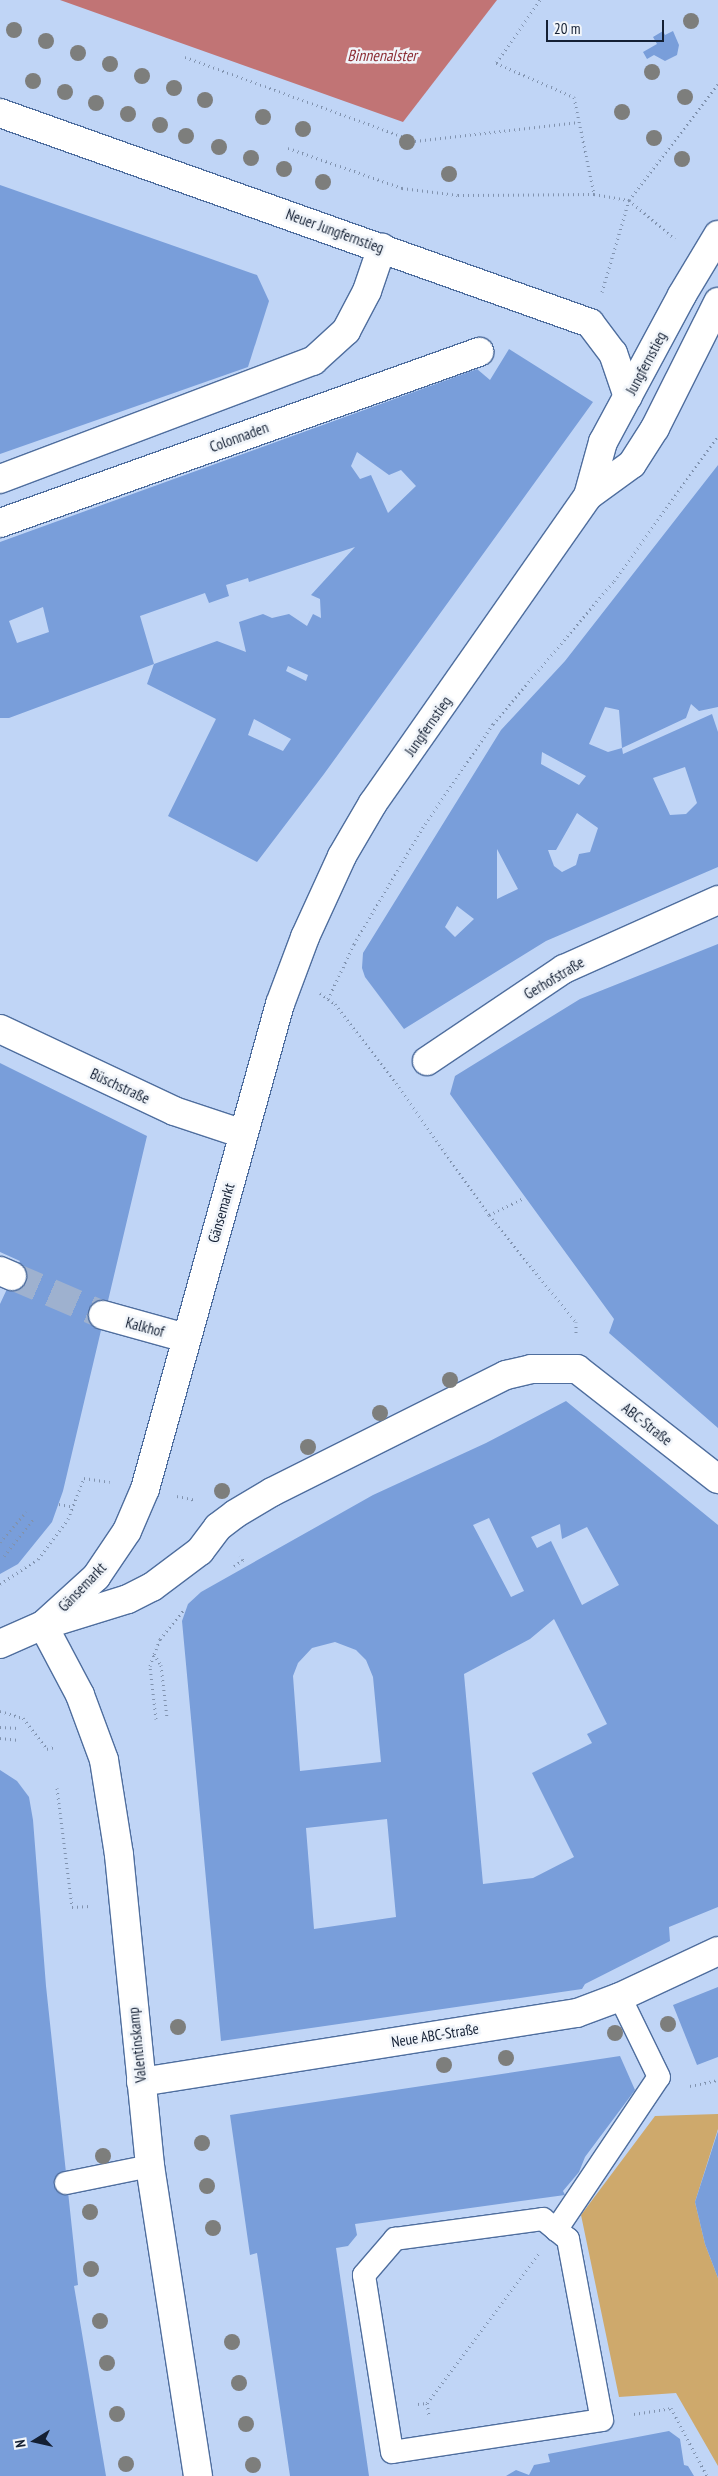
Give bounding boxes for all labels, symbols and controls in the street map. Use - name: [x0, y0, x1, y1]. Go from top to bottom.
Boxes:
- scale bar: [548, 10, 666, 42]
- text: 20 m: [554, 19, 580, 38]
- water label: Binnenalster: [347, 45, 417, 65]
- street label: Neuer Jungfernstieg: [283, 205, 387, 257]
- street label: Jungfernstieg: [622, 328, 670, 398]
- street label: Colonnaden: [207, 418, 271, 456]
- street label: Jungfernstieg: [401, 693, 455, 759]
- street label: Gerhofstraße: [521, 953, 587, 1003]
- street label: Büschstraße: [87, 1064, 153, 1108]
- street label: Gänsemarkt: [204, 1181, 238, 1245]
- street label: Kalkhof: [124, 1313, 166, 1341]
- street label: ABC-Straße: [618, 1399, 676, 1449]
- street label: Gänsemarkt: [54, 1559, 110, 1615]
- street label: Valentinskamp: [124, 2006, 150, 2084]
- street label: Neue ABC-Straße: [390, 2019, 480, 2051]
- north arrow: [10, 2416, 60, 2466]
- text: N: [11, 2438, 30, 2449]

